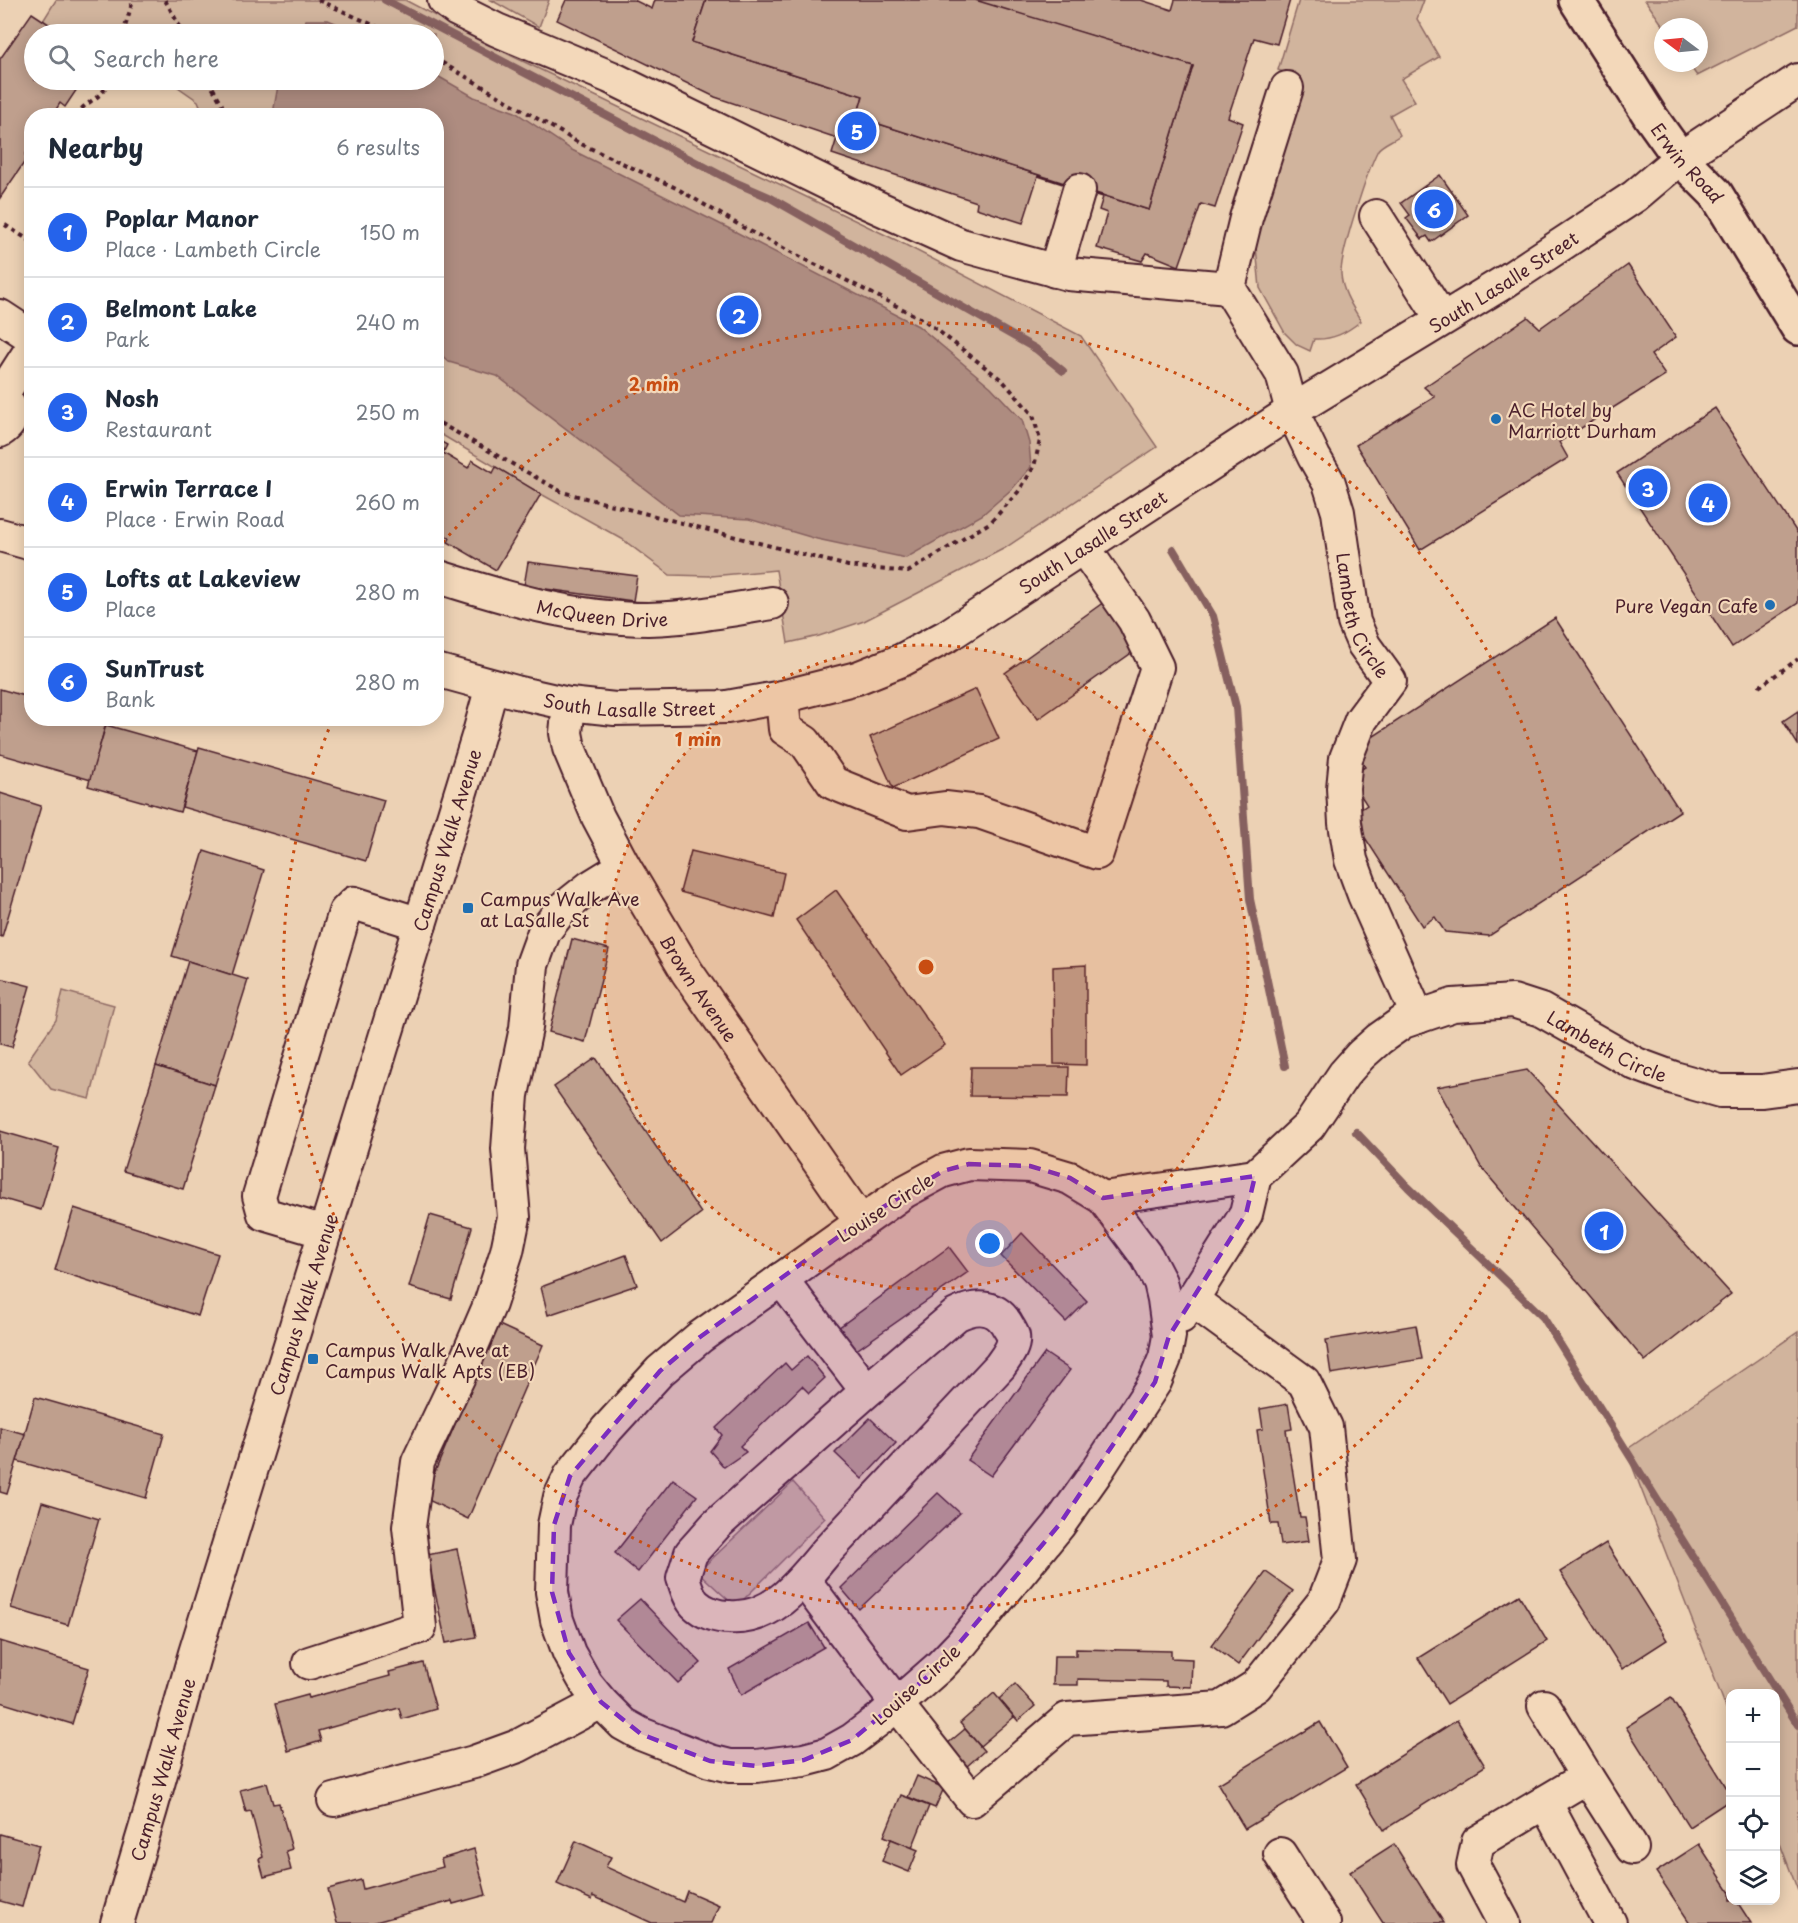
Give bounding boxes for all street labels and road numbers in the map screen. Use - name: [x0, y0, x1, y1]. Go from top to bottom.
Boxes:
- street label: Erwin Road: [1645, 117, 1731, 208]
- street label: South Lasalle Street: [1423, 224, 1583, 339]
- street label: South Lasalle Street: [1013, 483, 1172, 600]
- street label: Lambeth Circle: [1331, 551, 1397, 683]
- street label: McQueen Drive: [534, 592, 669, 633]
- street label: South Lasalle Street: [541, 685, 716, 723]
- street label: Campus Walk Avenue: [405, 745, 487, 935]
- street label: Brown Avenue: [654, 929, 745, 1047]
- street label: Lambeth Circle: [1542, 1003, 1671, 1088]
- street label: Louise Circle: [831, 1166, 939, 1248]
- street label: Campus Walk Avenue: [262, 1210, 344, 1399]
- street label: Louise Circle: [866, 1637, 966, 1731]
- street label: Campus Walk Avenue: [123, 1674, 201, 1864]

